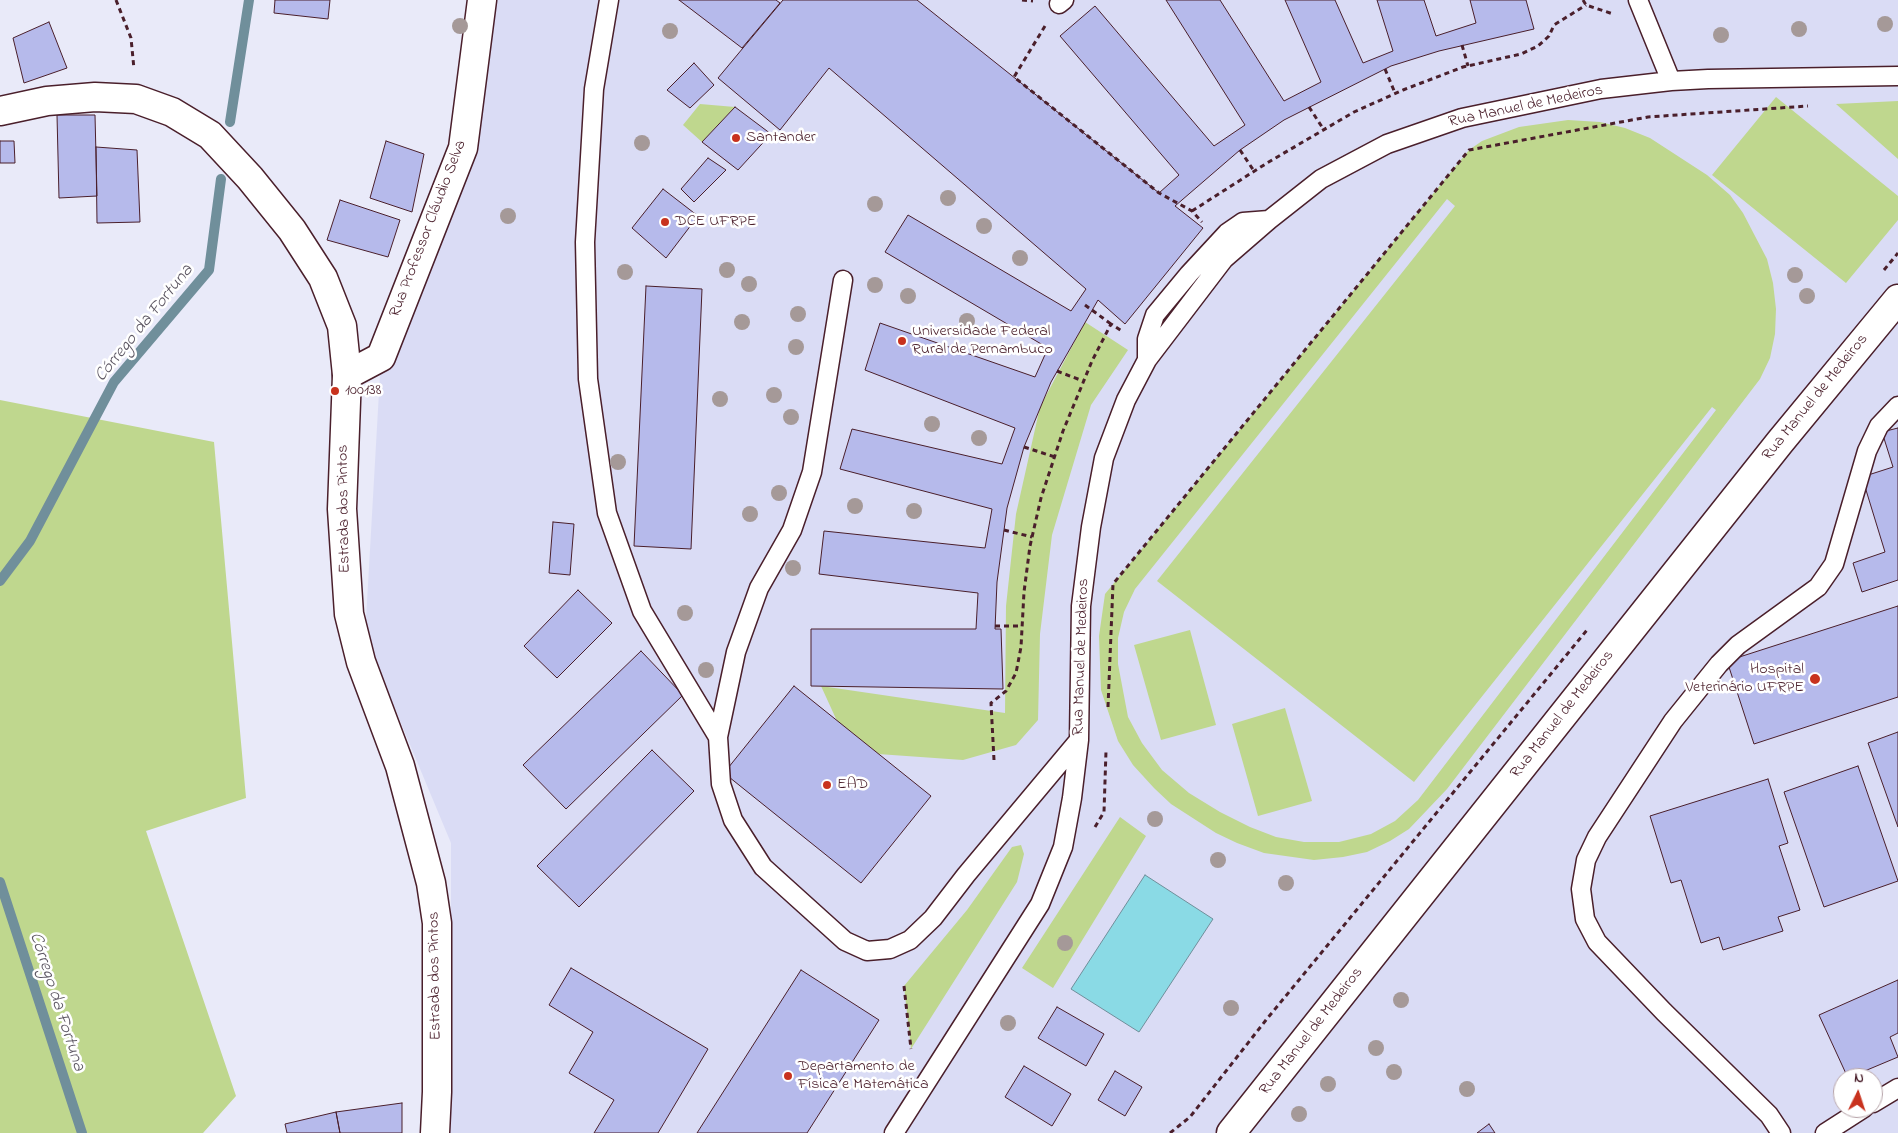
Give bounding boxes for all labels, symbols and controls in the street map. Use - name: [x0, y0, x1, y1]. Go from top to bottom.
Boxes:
- street label: Rua Manuel de Medeiros: [1447, 81, 1605, 133]
- place label: Santander: [746, 128, 816, 148]
- marker: Santander: [730, 132, 742, 144]
- street label: Rua Professor Cláudio Selva: [386, 138, 472, 320]
- place label: DCE UFRPE: [675, 212, 757, 232]
- marker: DCE UFRPE: [659, 216, 671, 228]
- water label: Córrego da Fortuna: [91, 261, 199, 387]
- place label: Universidade Federal Rural de Pernambuco: [912, 322, 1053, 360]
- street label: Rua Manuel de Medeiros: [1759, 331, 1873, 465]
- marker: Universidade Federal Rural de Pernambuco: [896, 335, 908, 347]
- place label: 100138: [345, 381, 382, 401]
- marker: 100138: [329, 385, 341, 397]
- street label: Estrada dos Pintos: [334, 444, 356, 574]
- street label: Rua Manuel de Medeiros: [1070, 578, 1094, 736]
- street label: Rua Manuel de Medeiros: [1507, 647, 1619, 783]
- place label: Hospital Veterinário UFRPE: [1685, 660, 1804, 698]
- marker: Hospital Veterinário UFRPE: [1808, 672, 1822, 686]
- place label: EAD: [837, 775, 868, 795]
- marker: EAD: [821, 779, 833, 791]
- street label: Estrada dos Pintos: [425, 911, 447, 1041]
- water label: Córrego da Fortuna: [23, 930, 89, 1074]
- street label: Rua Manuel de Medeiros: [1256, 964, 1368, 1100]
- place label: Departamento de Física e Matemática: [798, 1057, 929, 1095]
- north arrow: [1833, 1068, 1883, 1118]
- text: N: [1854, 1068, 1864, 1089]
- marker: Departamento de Física e Matemática: [782, 1070, 794, 1082]

